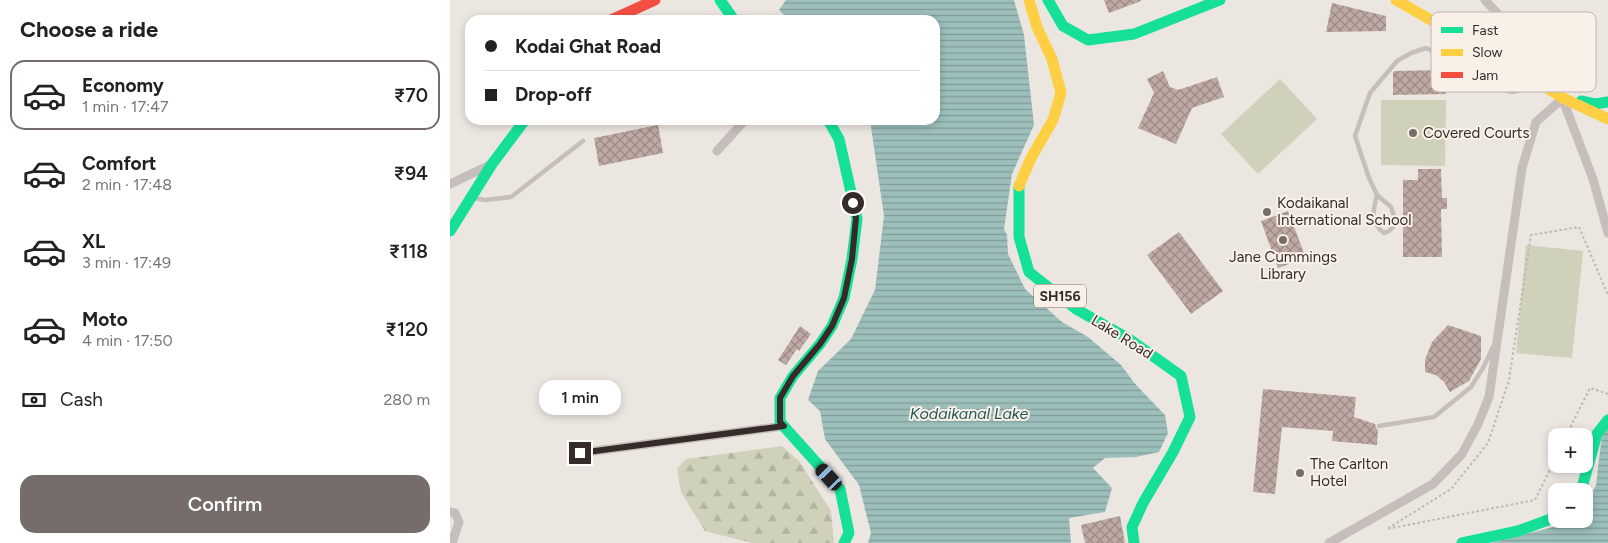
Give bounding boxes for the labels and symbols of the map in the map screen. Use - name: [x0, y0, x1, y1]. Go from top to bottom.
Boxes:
- legend: [1431, 12, 1596, 92]
- text: Fast: [1472, 22, 1498, 39]
- text: Slow: [1472, 44, 1503, 61]
- text: Jam: [1472, 67, 1498, 84]
- place label: Covered Courts: [1423, 124, 1530, 142]
- marker: Covered Courts: [1407, 127, 1419, 139]
- route start: [842, 192, 864, 214]
- place label: Kodaikanal International School: [1277, 194, 1412, 229]
- marker: Kodaikanal International School: [1261, 206, 1273, 218]
- marker: Jane Cummings Library: [1277, 234, 1289, 246]
- place label: Jane Cummings Library: [1229, 248, 1337, 283]
- road number: SH156: [1034, 284, 1086, 308]
- street label: Lake Road: [1088, 311, 1156, 363]
- callout: 1 min: [539, 380, 621, 416]
- water label: Kodaikanal Lake: [910, 404, 1028, 423]
- route end: [569, 442, 591, 464]
- place label: The Carlton Hotel: [1310, 455, 1388, 490]
- car: [813, 461, 844, 493]
- marker: The Carlton Hotel: [1294, 467, 1306, 479]

